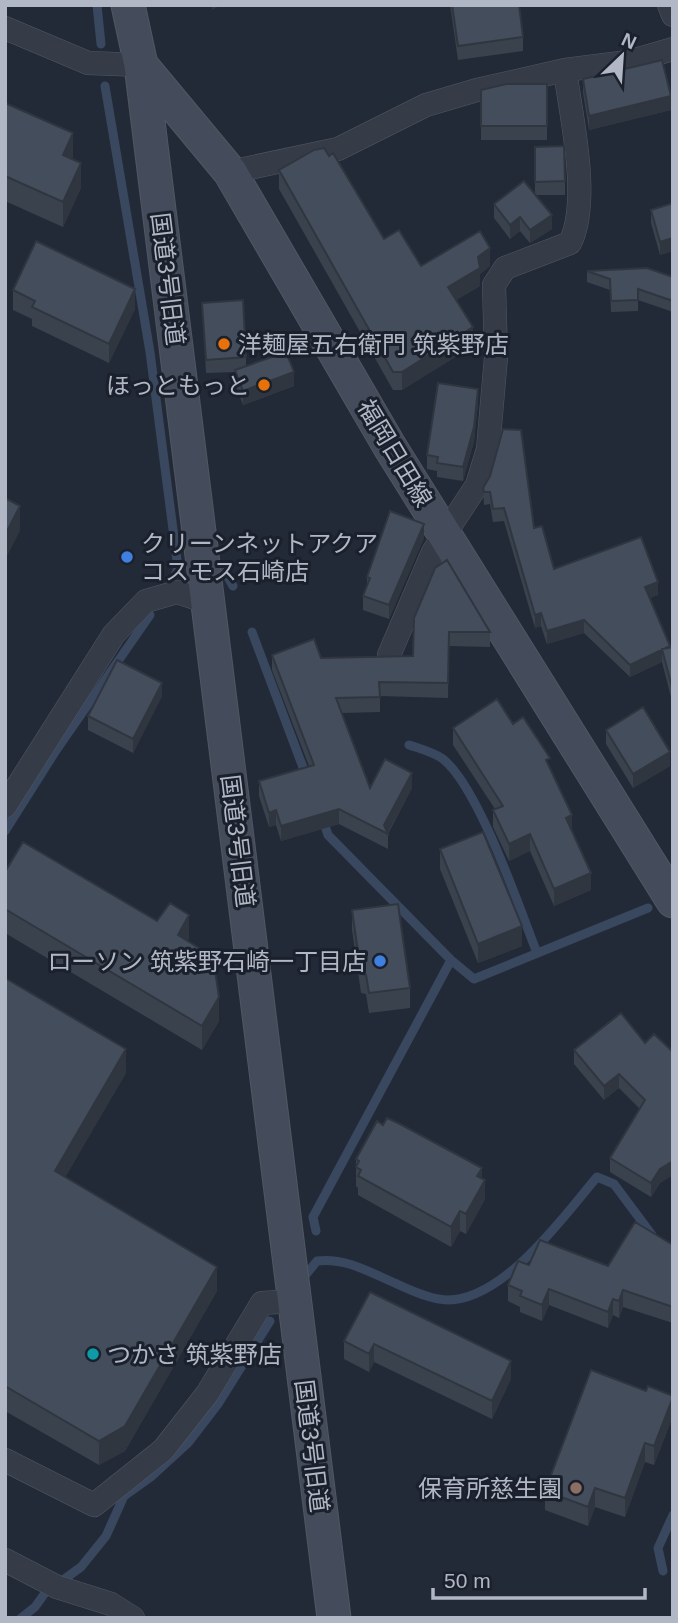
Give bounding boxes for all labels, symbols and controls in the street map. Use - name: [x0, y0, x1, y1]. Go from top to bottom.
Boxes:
- north arrow: [587, 21, 657, 91]
- text: N: [618, 29, 640, 53]
- street label: 国道3号旧道: [146, 211, 190, 347]
- place label: 洋麺屋五右衛門 筑紫野店: [238, 331, 509, 358]
- marker: 洋麺屋五右衛門 筑紫野店: [216, 336, 232, 352]
- place label: ほっともっと: [106, 372, 250, 399]
- marker: ほっともっと: [256, 377, 272, 393]
- street label: 福岡日田線: [353, 395, 437, 511]
- place label: クリーンネットアクア コスモス石崎店: [141, 530, 378, 585]
- marker: クリーンネットアクア コスモス石崎店: [119, 549, 135, 565]
- street label: 国道3号旧道: [216, 773, 260, 909]
- place label: ローソン 筑紫野石崎一丁目店: [47, 948, 366, 975]
- marker: ローソン 筑紫野石崎一丁目店: [372, 953, 388, 969]
- place label: つかさ 筑紫野店: [107, 1341, 282, 1368]
- marker: つかさ 筑紫野店: [85, 1346, 101, 1362]
- street label: 国道3号旧道: [290, 1378, 334, 1514]
- place label: 保育所慈生園: [418, 1475, 562, 1502]
- marker: 保育所慈生園: [568, 1480, 584, 1496]
- scale bar: [433, 1556, 645, 1600]
- text: 50 m: [444, 1569, 491, 1592]

